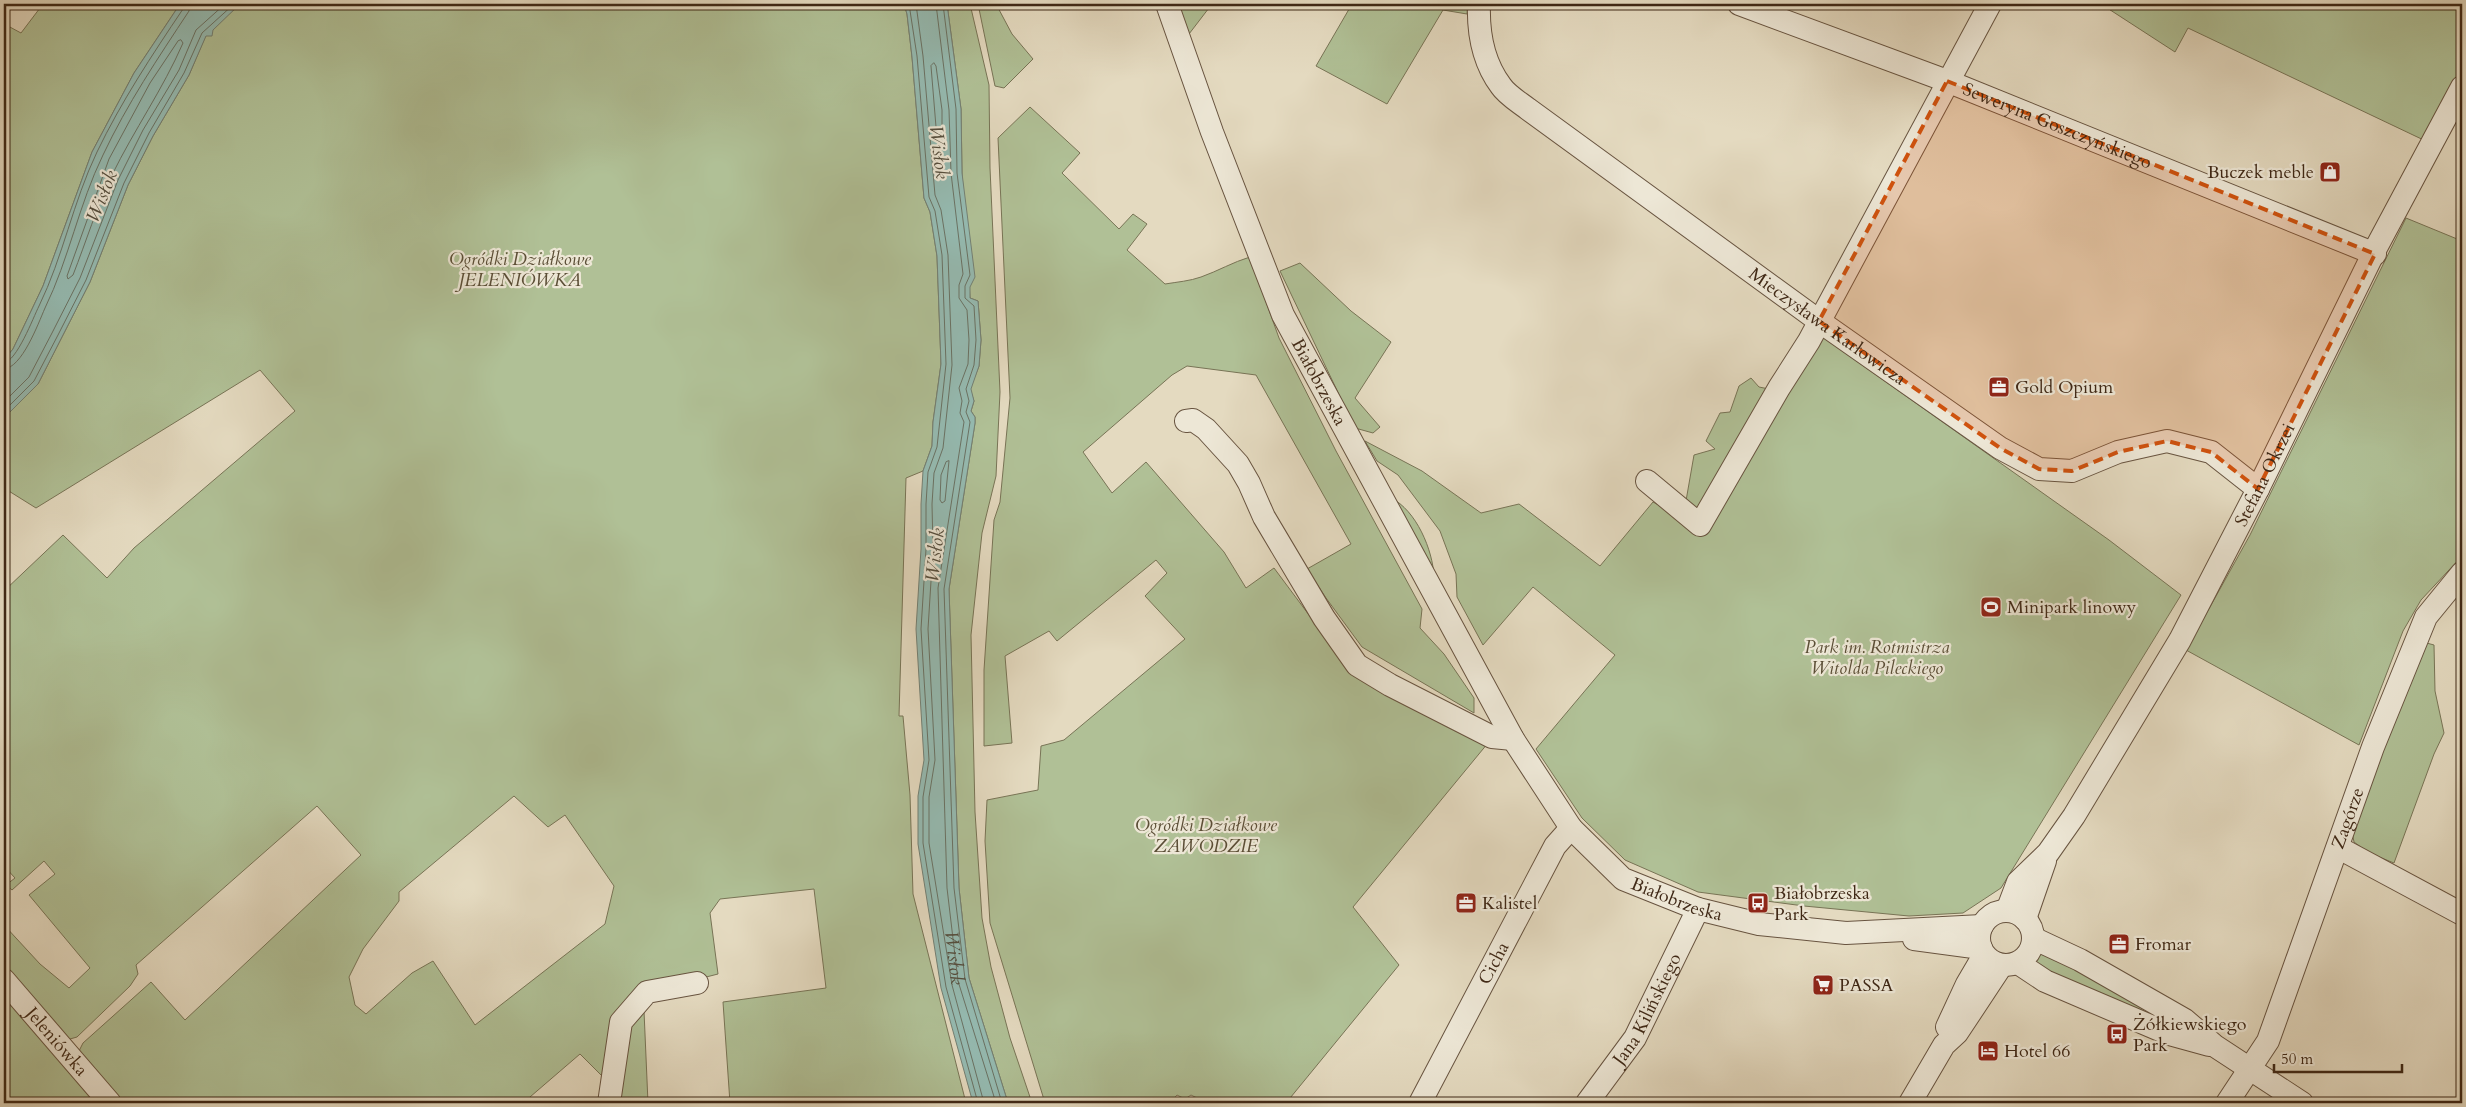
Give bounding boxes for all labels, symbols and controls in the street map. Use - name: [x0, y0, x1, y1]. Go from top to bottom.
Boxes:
- street label: Seweryna Goszczyńskiego: [1959, 77, 2156, 176]
- water label: Wisłok: [923, 124, 955, 181]
- place label: Buczek meble: [2207, 160, 2314, 185]
- shop icon: Buczek meble: [2318, 160, 2342, 184]
- water label: Wisłok: [80, 166, 124, 226]
- park label: Ogródki Działkowe JELENIÓWKA: [449, 247, 592, 293]
- street label: Mieczysława Karłowicza: [1743, 262, 1911, 391]
- street label: Białobrzeska: [1285, 334, 1353, 430]
- office icon: Gold Opium: [1987, 375, 2011, 399]
- place label: Gold Opium: [2015, 375, 2114, 400]
- street label: Stefana Okrzei: [2229, 419, 2301, 531]
- water label: Wisłok: [919, 526, 951, 584]
- sports icon: Minipark linowy: [1979, 595, 2003, 619]
- place label: Minipark linowy: [2007, 595, 2137, 620]
- park label: Park im. Rotmistrza Witolda Pileckiego: [1805, 635, 1949, 681]
- street label: Zagórze: [2326, 784, 2370, 852]
- park label: Ogródki Działkowe ZAWODZIE: [1135, 813, 1278, 859]
- street label: Białobrzeska: [1627, 871, 1725, 928]
- place label: Białobrzeska Park: [1774, 881, 1870, 927]
- office icon: Kalistel: [1454, 891, 1478, 915]
- place label: Kalistel: [1482, 891, 1538, 916]
- bus stop icon: Białobrzeska Park: [1746, 891, 1770, 915]
- water label: Wisłok: [938, 929, 970, 987]
- office icon: Fromar: [2107, 932, 2131, 956]
- place label: Fromar: [2135, 932, 2192, 957]
- street label: Cicha: [1472, 938, 1515, 989]
- street label: Jana Kilińskiego: [1605, 949, 1688, 1073]
- supermarket icon: PASSA: [1811, 973, 1835, 997]
- place label: PASSA: [1839, 973, 1893, 998]
- street label: Jeleniówka: [18, 999, 94, 1082]
- place label: Żółkiewskiego Park: [2133, 1012, 2247, 1058]
- bus stop icon: Żółkiewskiego Park: [2105, 1022, 2129, 1046]
- hotel icon: Hotel 66: [1976, 1039, 2000, 1063]
- place label: Hotel 66: [2004, 1039, 2071, 1064]
- scale bar: [2274, 1042, 2401, 1074]
- text: 50 m: [2281, 1049, 2313, 1069]

